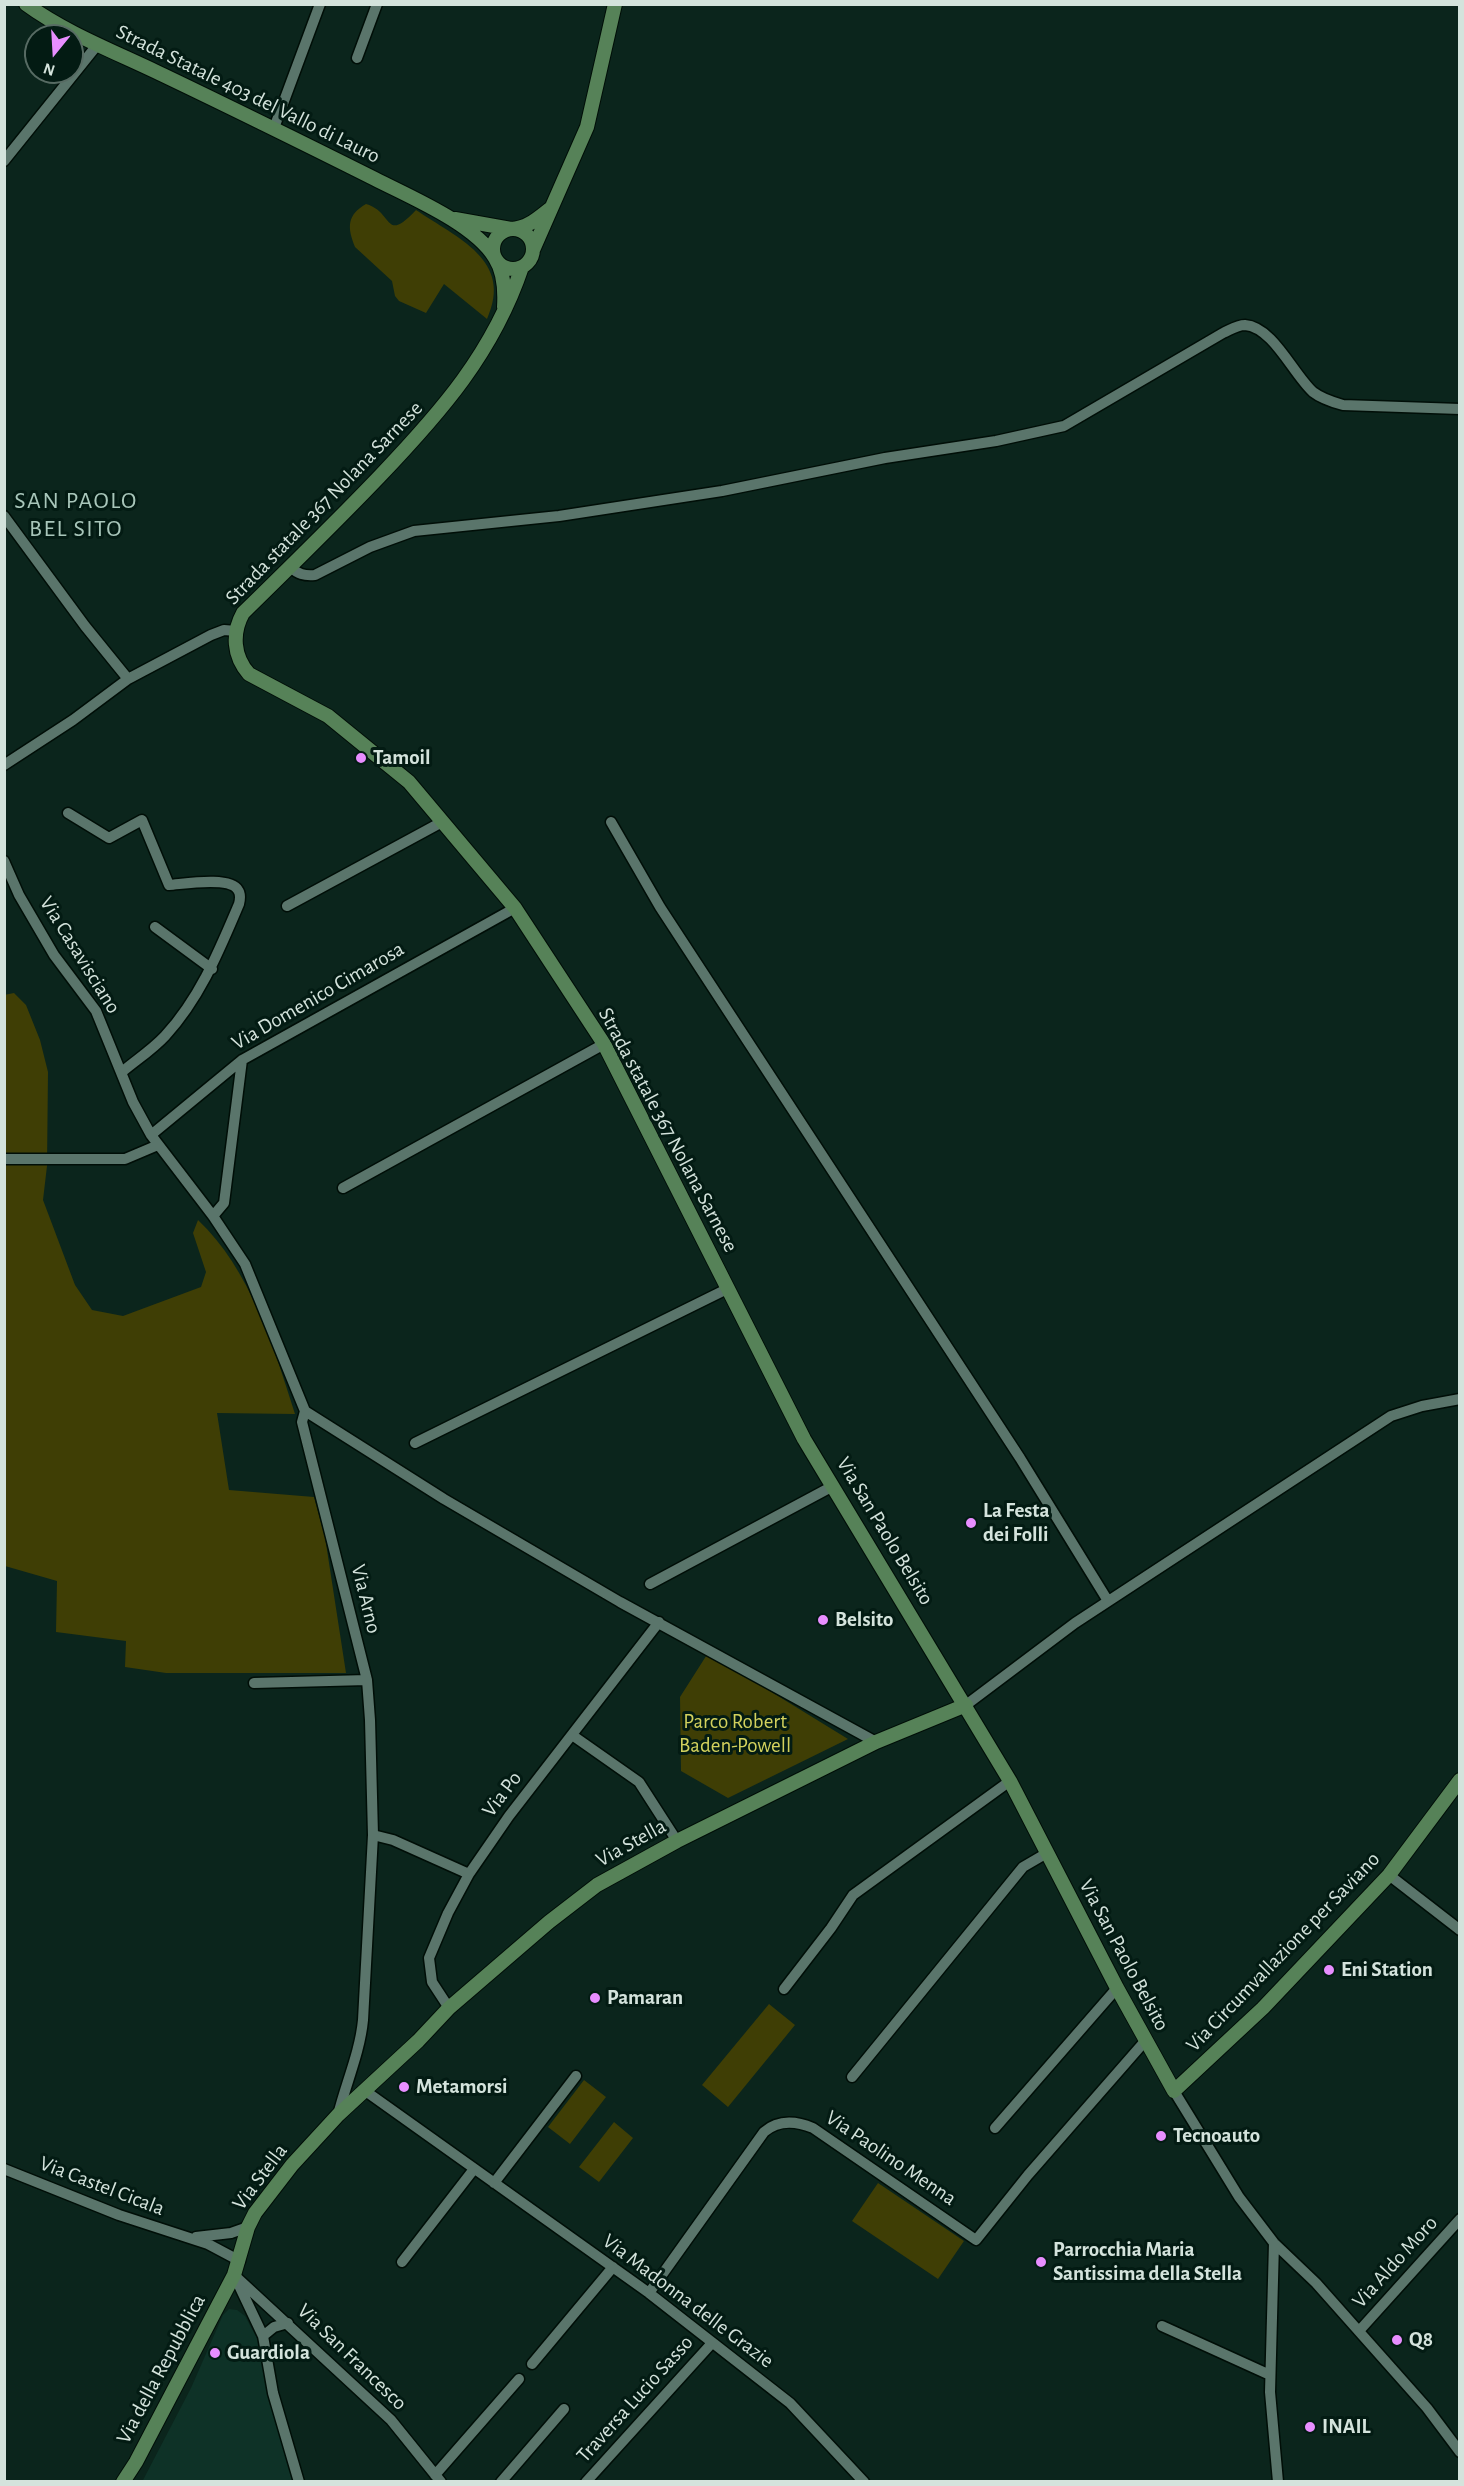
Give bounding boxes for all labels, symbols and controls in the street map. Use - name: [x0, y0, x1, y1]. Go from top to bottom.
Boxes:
- street label: Strada Statale 403 del Vallo di Lauro: [112, 19, 384, 169]
- north arrow: [24, 24, 84, 84]
- text: N: [41, 60, 57, 79]
- street label: Strada statale 367 Nolana Sarnese: [220, 396, 428, 610]
- district label: SAN PAOLO BEL SITO: [14, 487, 138, 543]
- place label: Tamoil: [373, 745, 431, 771]
- marker: Tamoil: [354, 751, 368, 765]
- street label: Via Casavisciano: [34, 892, 126, 1018]
- street label: Via Domenico Cimarosa: [227, 936, 409, 1056]
- street label: Strada statale 367 Nolana Sarnese: [593, 1003, 743, 1257]
- street label: Via San Paolo Belsito: [831, 1452, 939, 1610]
- place label: La Festa dei Folli: [983, 1498, 1050, 1548]
- marker: La Festa dei Folli: [964, 1516, 978, 1530]
- street label: Via Arno: [345, 1562, 387, 1636]
- place label: Belsito: [835, 1607, 893, 1633]
- marker: Belsito: [816, 1613, 830, 1627]
- park label: Parco Robert Baden-Powell: [679, 1709, 791, 1759]
- street label: Via Po: [477, 1766, 527, 1822]
- street label: Via Stella: [592, 1814, 670, 1872]
- street label: Via Circumvallazione per Saviano: [1181, 1847, 1385, 2057]
- street label: Via San Paolo Belsito: [1073, 1875, 1175, 2035]
- place label: Eni Station: [1341, 1957, 1433, 1983]
- marker: Eni Station: [1322, 1963, 1336, 1977]
- place label: Pamaran: [607, 1985, 683, 2011]
- marker: Pamaran: [588, 1991, 602, 2005]
- place label: Metamorsi: [416, 2074, 507, 2100]
- marker: Metamorsi: [397, 2080, 411, 2094]
- street label: Via Paolino Menna: [821, 2105, 961, 2211]
- place label: Tecnoauto: [1173, 2123, 1260, 2149]
- marker: Tecnoauto: [1154, 2129, 1168, 2143]
- street label: Via Stella: [227, 2139, 293, 2215]
- street label: Via Castel Cicala: [36, 2151, 168, 2221]
- street label: Via Aldo Moro: [1347, 2211, 1443, 2313]
- street label: Via Madonna delle Grazie: [597, 2228, 779, 2374]
- place label: Parrocchia Maria Santissima della Stella: [1053, 2237, 1242, 2287]
- marker: Parrocchia Maria Santissima della Stella: [1034, 2255, 1048, 2269]
- street label: Via della Repubblica: [111, 2290, 211, 2448]
- street label: Via San Francesco: [292, 2298, 412, 2416]
- place label: Q8: [1409, 2327, 1433, 2353]
- street label: Traversa Lucio Sasso: [571, 2330, 699, 2468]
- marker: Q8: [1390, 2333, 1404, 2347]
- place label: Guardiola: [227, 2340, 310, 2366]
- marker: Guardiola: [208, 2346, 222, 2360]
- place label: INAIL: [1322, 2414, 1371, 2440]
- marker: INAIL: [1303, 2420, 1317, 2434]

